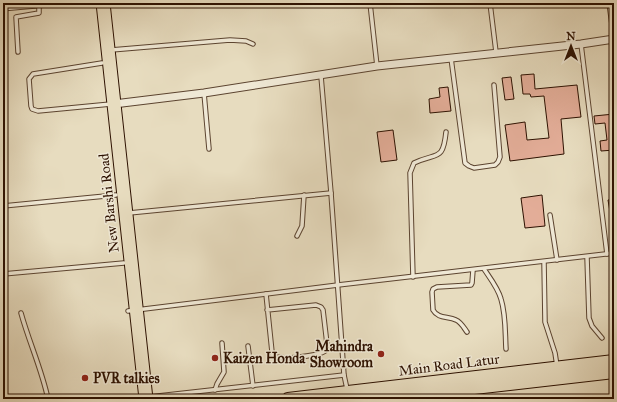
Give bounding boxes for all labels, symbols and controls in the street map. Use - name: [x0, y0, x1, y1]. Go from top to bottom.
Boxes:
- north arrow: [551, 26, 591, 66]
- text: N: [566, 30, 576, 43]
- street label: New Barshi Road: [95, 153, 123, 253]
- place label: Mahindra Showroom: [310, 338, 374, 371]
- marker: Mahindra Showroom: [376, 349, 386, 359]
- place label: Kaizen Honda: [223, 350, 306, 367]
- street label: Main Road Latur: [398, 350, 501, 380]
- marker: Kaizen Honda: [210, 353, 220, 363]
- place label: PVR talkies: [93, 370, 160, 387]
- marker: PVR talkies: [80, 373, 90, 383]

